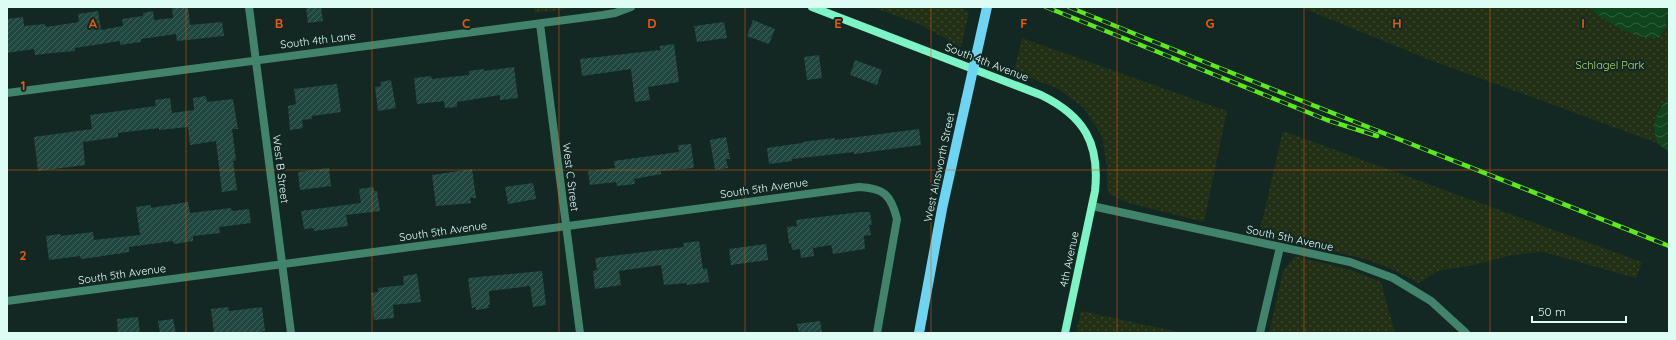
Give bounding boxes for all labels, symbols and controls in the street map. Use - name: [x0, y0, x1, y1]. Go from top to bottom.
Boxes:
- text: A: [89, 15, 98, 31]
- text: B: [275, 15, 283, 31]
- text: C: [462, 15, 470, 31]
- text: D: [647, 15, 657, 31]
- text: E: [834, 15, 842, 31]
- text: F: [1020, 15, 1028, 31]
- text: G: [1205, 15, 1215, 31]
- text: H: [1392, 15, 1402, 31]
- text: I: [1581, 15, 1585, 31]
- street label: South 4th Lane: [279, 28, 357, 52]
- street label: South 4th Avenue: [943, 40, 1031, 84]
- park label: Schlagel Park: [1575, 58, 1645, 72]
- text: 1: [20, 77, 26, 93]
- street label: West Ainsworth Street: [921, 111, 958, 223]
- street label: West B Street: [270, 134, 292, 204]
- street label: West C Street: [560, 142, 582, 212]
- street label: South 5th Avenue: [719, 175, 809, 201]
- street label: South 5th Avenue: [398, 218, 488, 244]
- street label: South 5th Avenue: [1245, 222, 1335, 254]
- street label: 4th Avenue: [1056, 230, 1082, 288]
- text: 2: [19, 247, 27, 263]
- street label: South 5th Avenue: [77, 261, 167, 287]
- scale bar: [1532, 298, 1626, 324]
- text: 50 m: [1538, 304, 1566, 319]

